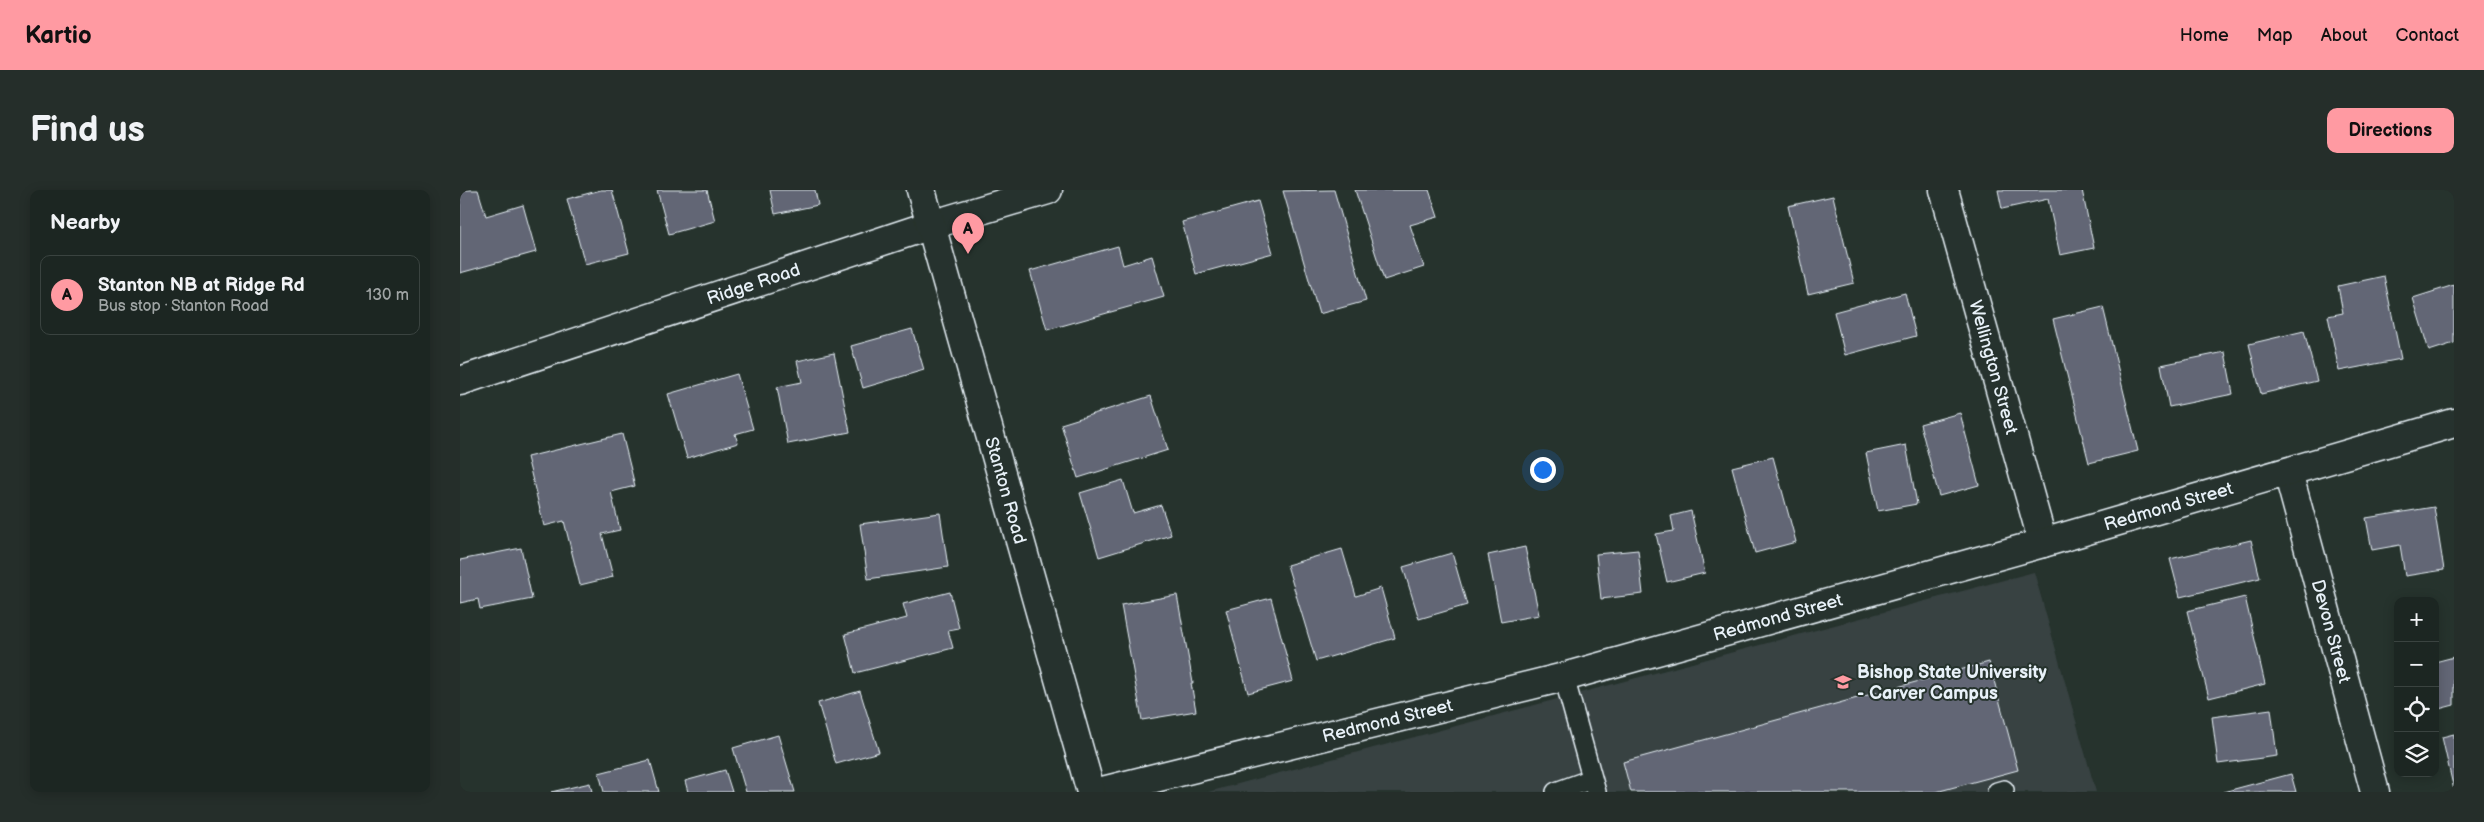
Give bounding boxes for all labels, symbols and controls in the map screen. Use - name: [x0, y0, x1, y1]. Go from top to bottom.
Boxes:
- text: Kartio: [25, 21, 92, 50]
- text: Home: [2180, 25, 2229, 46]
- text: Map: [2257, 25, 2293, 46]
- text: About: [2321, 25, 2368, 46]
- text: Contact: [2396, 25, 2459, 46]
- button: Directions: [2327, 108, 2454, 153]
- text: Find us: [30, 109, 145, 152]
- text: Nearby: [50, 210, 120, 235]
- pin: A: [952, 213, 984, 254]
- street label: Ridge Road: [704, 259, 803, 310]
- text: Stanton NB at Ridge Rd: [98, 274, 305, 297]
- text: A: [62, 286, 72, 305]
- text: 130 m: [366, 286, 409, 305]
- text: Bus stop · Stanton Road: [98, 297, 269, 316]
- street label: Wellington Street: [1964, 298, 2022, 437]
- street label: Stanton Road: [980, 435, 1030, 546]
- your location: [1530, 457, 1556, 483]
- street label: Redmond Street: [2102, 478, 2236, 536]
- street label: Devon Street: [2307, 577, 2355, 686]
- street label: Redmond Street: [1711, 589, 1845, 646]
- map controls: [2394, 597, 2439, 777]
- button: +: [2394, 597, 2439, 642]
- button: −: [2394, 642, 2439, 687]
- place label: Bishop State University - Carver Campus: [1857, 662, 2047, 704]
- school or university icon: Bishop State University - Carver Campus: [1833, 672, 1853, 692]
- button: locate: [2394, 687, 2439, 732]
- street label: Redmond Street: [1320, 695, 1455, 747]
- button: layers: [2394, 732, 2439, 777]

